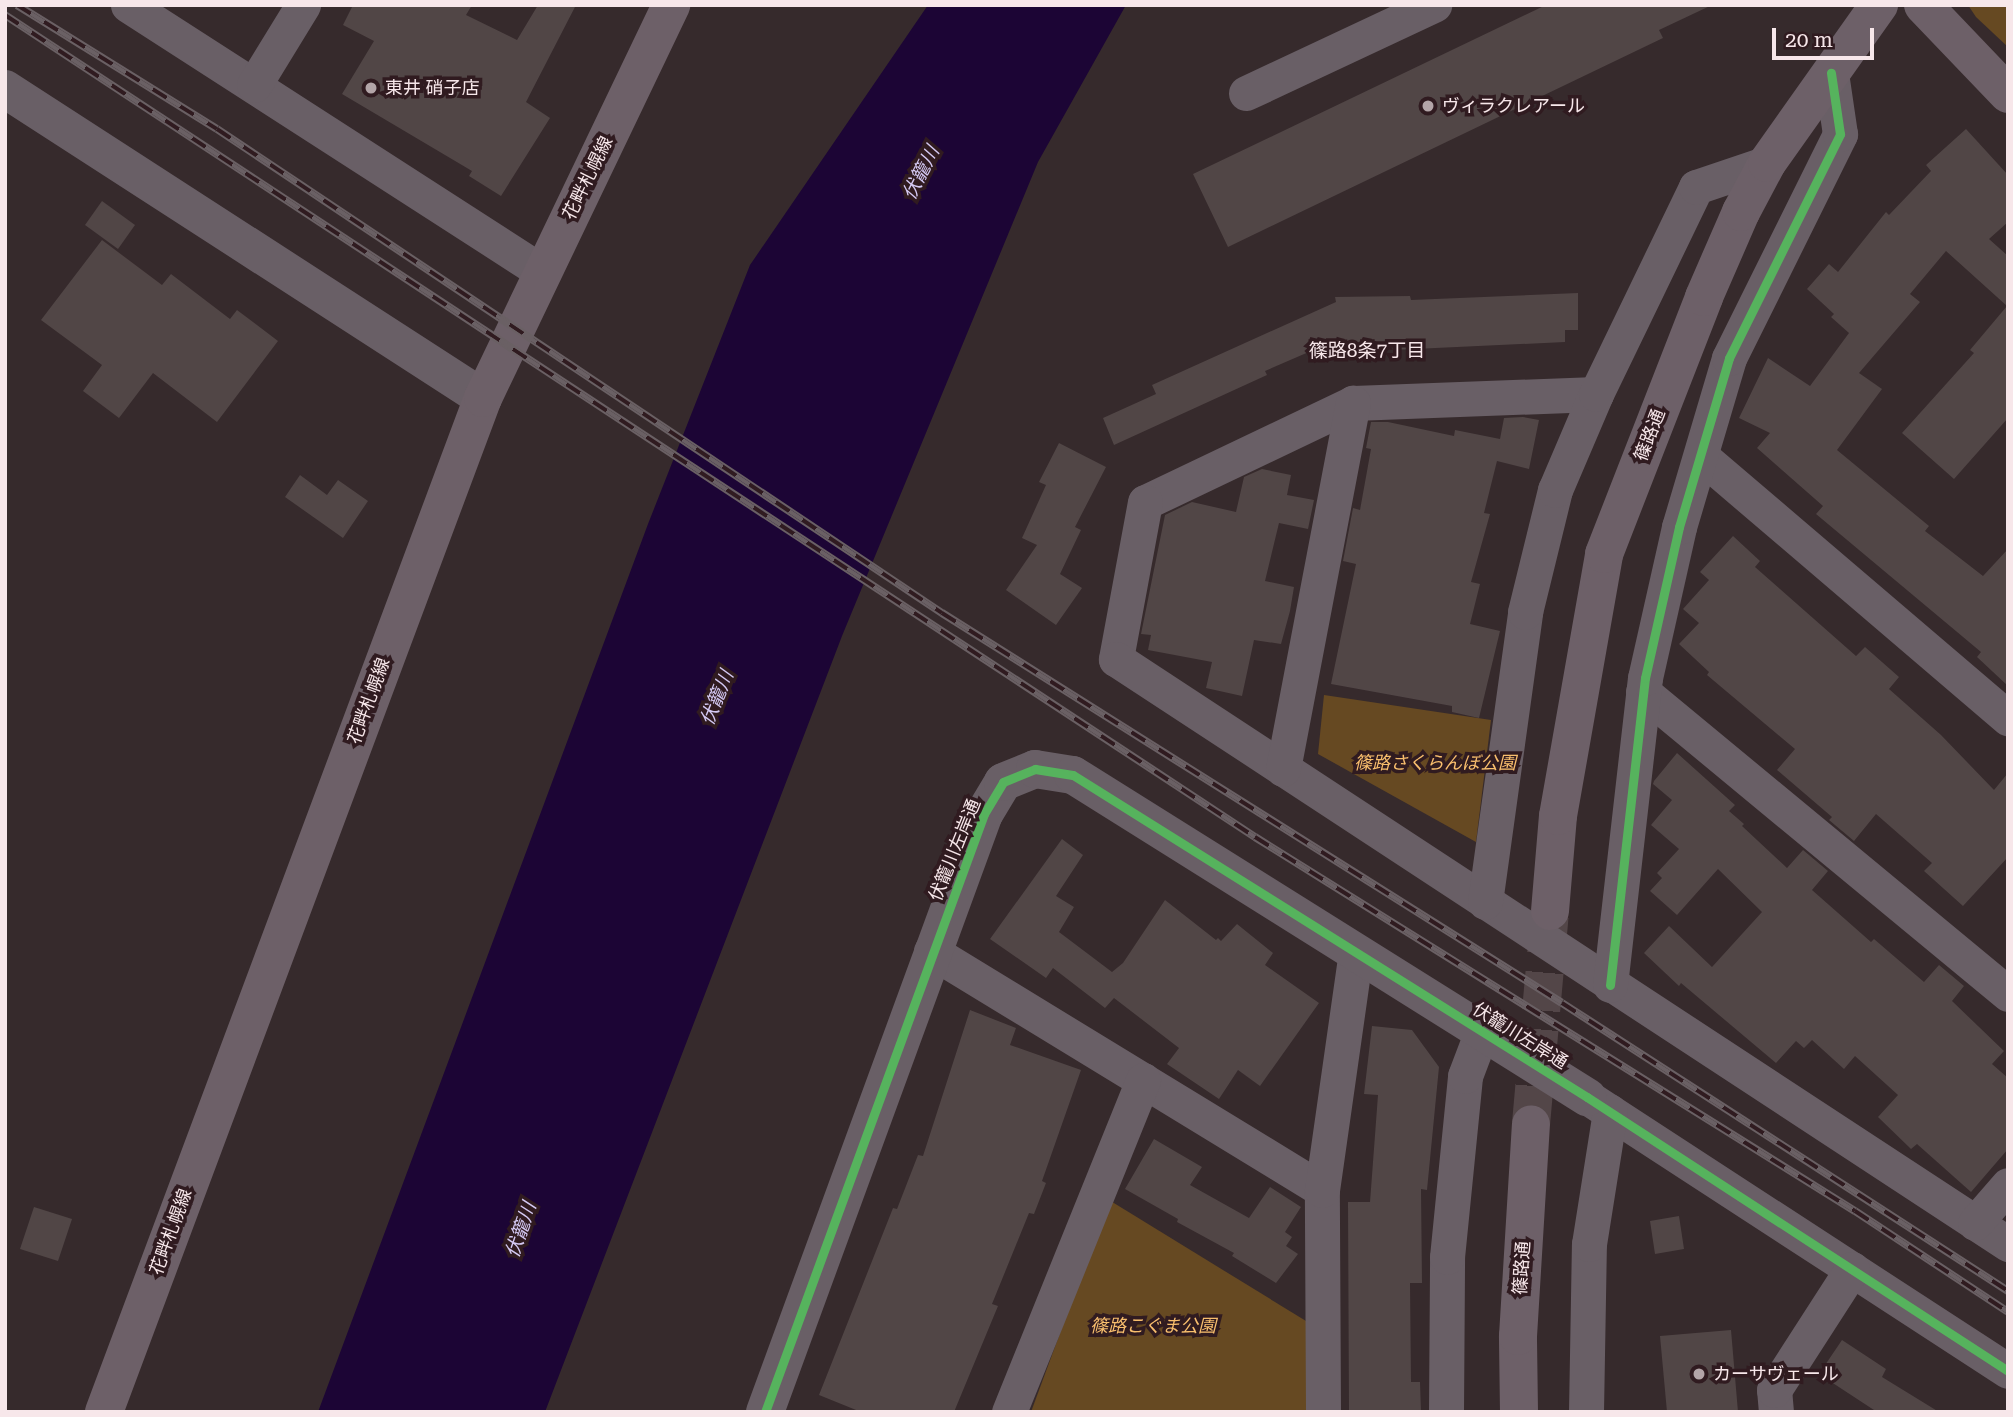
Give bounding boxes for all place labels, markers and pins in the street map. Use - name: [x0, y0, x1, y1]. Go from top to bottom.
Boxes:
- place label: 東井 硝子店: [385, 77, 480, 99]
- marker: 東井 硝子店: [363, 80, 379, 96]
- place label: ヴィラクレアール: [1442, 95, 1585, 117]
- marker: ヴィラクレアール: [1420, 98, 1436, 114]
- place label: カーサヴェール: [1713, 1363, 1839, 1385]
- marker: カーサヴェール: [1691, 1366, 1707, 1382]

